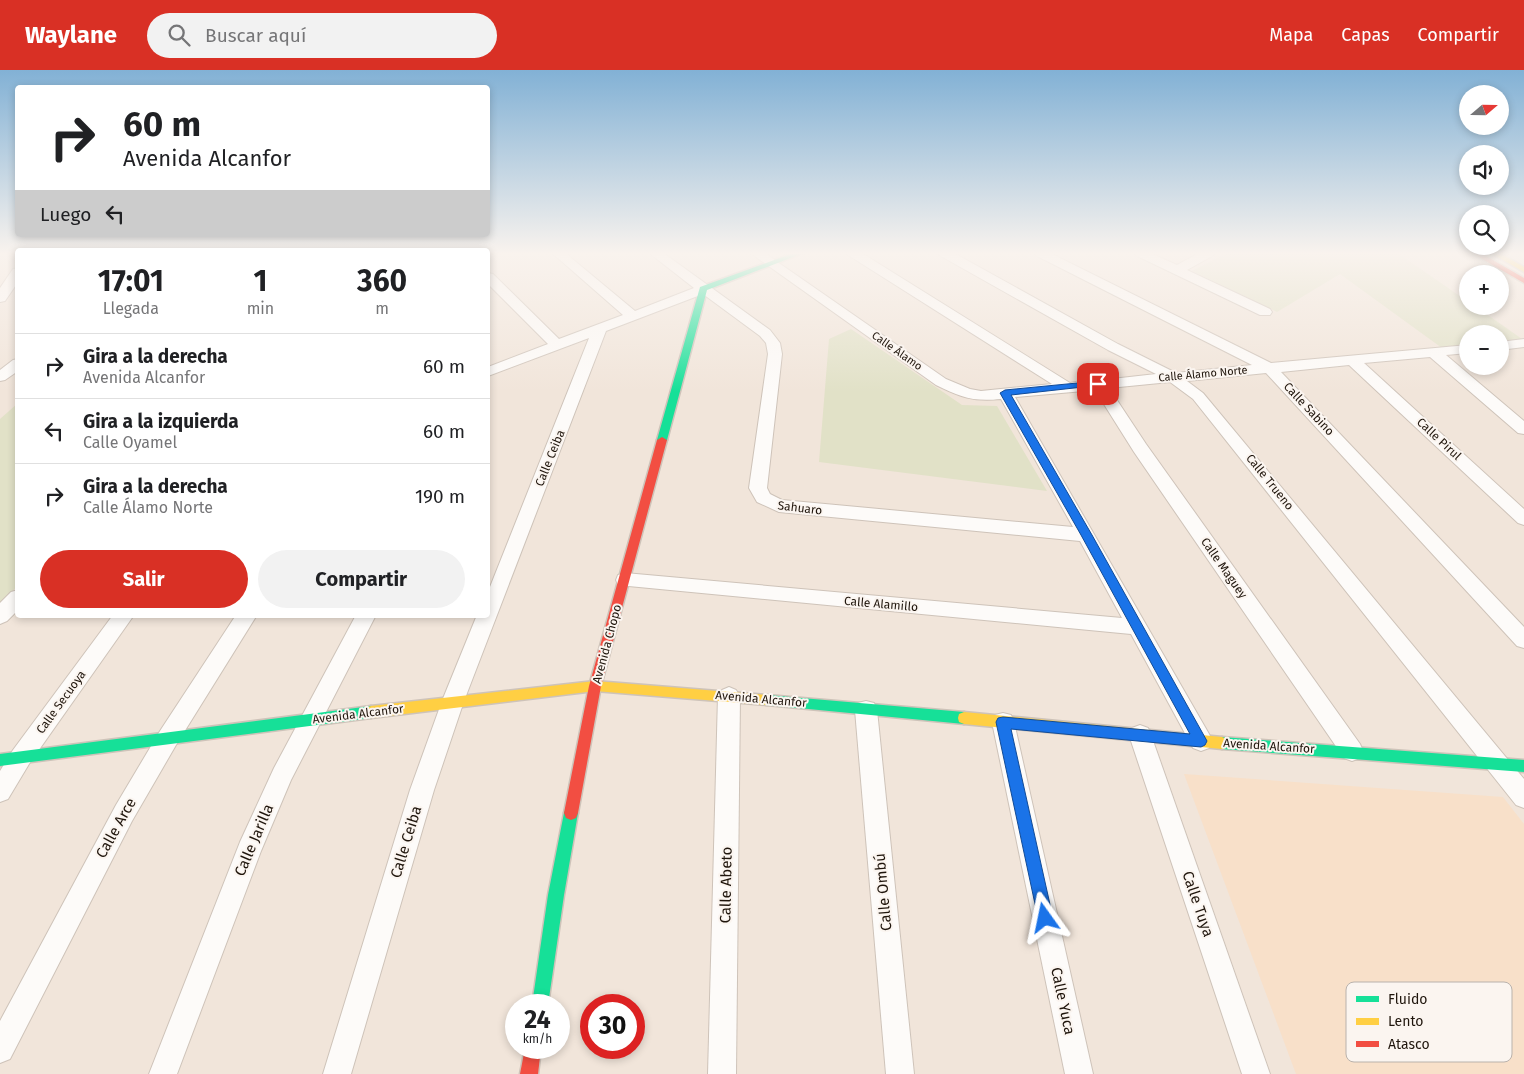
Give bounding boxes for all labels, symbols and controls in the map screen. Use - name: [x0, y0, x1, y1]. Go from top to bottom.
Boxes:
- search box: [147, 13, 497, 58]
- text: Waylane: [25, 21, 117, 49]
- icon: search: [165, 21, 193, 49]
- text: Buscar aquí: [205, 24, 306, 47]
- text: Mapa: [1269, 24, 1313, 46]
- text: Capas: [1341, 24, 1390, 46]
- text: Compartir: [1418, 24, 1499, 46]
- north arrow: [1459, 85, 1509, 135]
- map controls: [1459, 85, 1509, 375]
- text: 60 m: [123, 103, 201, 145]
- icon: right: [40, 105, 105, 170]
- text: Avenida Alcanfor: [123, 145, 291, 172]
- button: sound: [1459, 145, 1509, 195]
- icon: left: [101, 200, 129, 228]
- text: Luego: [40, 203, 91, 226]
- button: search: [1459, 205, 1509, 255]
- text: 17:01: [98, 263, 164, 299]
- text: 1: [253, 263, 267, 299]
- text: 360: [357, 263, 407, 299]
- button: +: [1459, 265, 1509, 315]
- text: Llegada: [103, 299, 159, 318]
- text: min: [247, 299, 274, 318]
- text: m: [375, 299, 389, 318]
- button: −: [1459, 325, 1509, 375]
- street label: Calle Álamo: [869, 328, 925, 373]
- text: Gira a la derecha: [83, 345, 228, 368]
- icon: right: [40, 352, 68, 380]
- text: 60 m: [423, 355, 465, 378]
- pin: [1077, 363, 1119, 405]
- street label: Calle Álamo Norte: [1158, 363, 1248, 384]
- text: Avenida Alcanfor: [83, 368, 205, 387]
- icon: arrive: [1084, 370, 1112, 398]
- street label: Calle Sabino: [1281, 380, 1337, 438]
- text: Gira a la izquierda: [83, 410, 239, 433]
- street label: Calle Pirul: [1414, 415, 1464, 463]
- icon: left: [40, 417, 68, 445]
- text: 60 m: [423, 420, 465, 443]
- street label: Calle Ceiba: [532, 428, 568, 488]
- text: Calle Oyamel: [83, 433, 177, 452]
- street label: Calle Trueno: [1243, 451, 1297, 513]
- text: Gira a la derecha: [83, 475, 228, 498]
- icon: right: [40, 482, 68, 510]
- text: 190 m: [415, 485, 465, 508]
- text: Calle Álamo Norte: [83, 498, 213, 517]
- street label: Sahuaro: [777, 498, 823, 518]
- street label: Calle Maguey: [1198, 535, 1250, 601]
- button: Salir: [40, 550, 248, 608]
- button: Compartir: [258, 550, 465, 608]
- street label: Calle Alamillo: [843, 594, 919, 614]
- street label: Avenida Chopo: [590, 603, 624, 685]
- street label: Calle Secuoya: [33, 668, 89, 736]
- street label: Avenida Alcanfor: [715, 688, 808, 710]
- street label: Avenida Alcanfor: [312, 701, 405, 727]
- street label: Avenida Alcanfor: [1223, 736, 1316, 756]
- street label: Calle Arce: [92, 795, 140, 861]
- street label: Calle Jarilla: [231, 801, 277, 879]
- street label: Calle Ceiba: [386, 804, 426, 880]
- street label: Calle Abeto: [716, 846, 736, 924]
- street label: Calle Ombú: [871, 852, 895, 932]
- street label: Calle Tuya: [1178, 869, 1218, 939]
- position arrow: [1018, 891, 1070, 943]
- street label: Calle Yuca: [1047, 966, 1079, 1036]
- legend: [1346, 982, 1512, 1062]
- text: Fluido: [1388, 991, 1427, 1008]
- speed limit sign: 30: [580, 994, 645, 1059]
- text: 24: [524, 1005, 551, 1035]
- text: Lento: [1388, 1013, 1423, 1030]
- text: km/h: [523, 1032, 552, 1046]
- text: Atasco: [1388, 1036, 1430, 1053]

